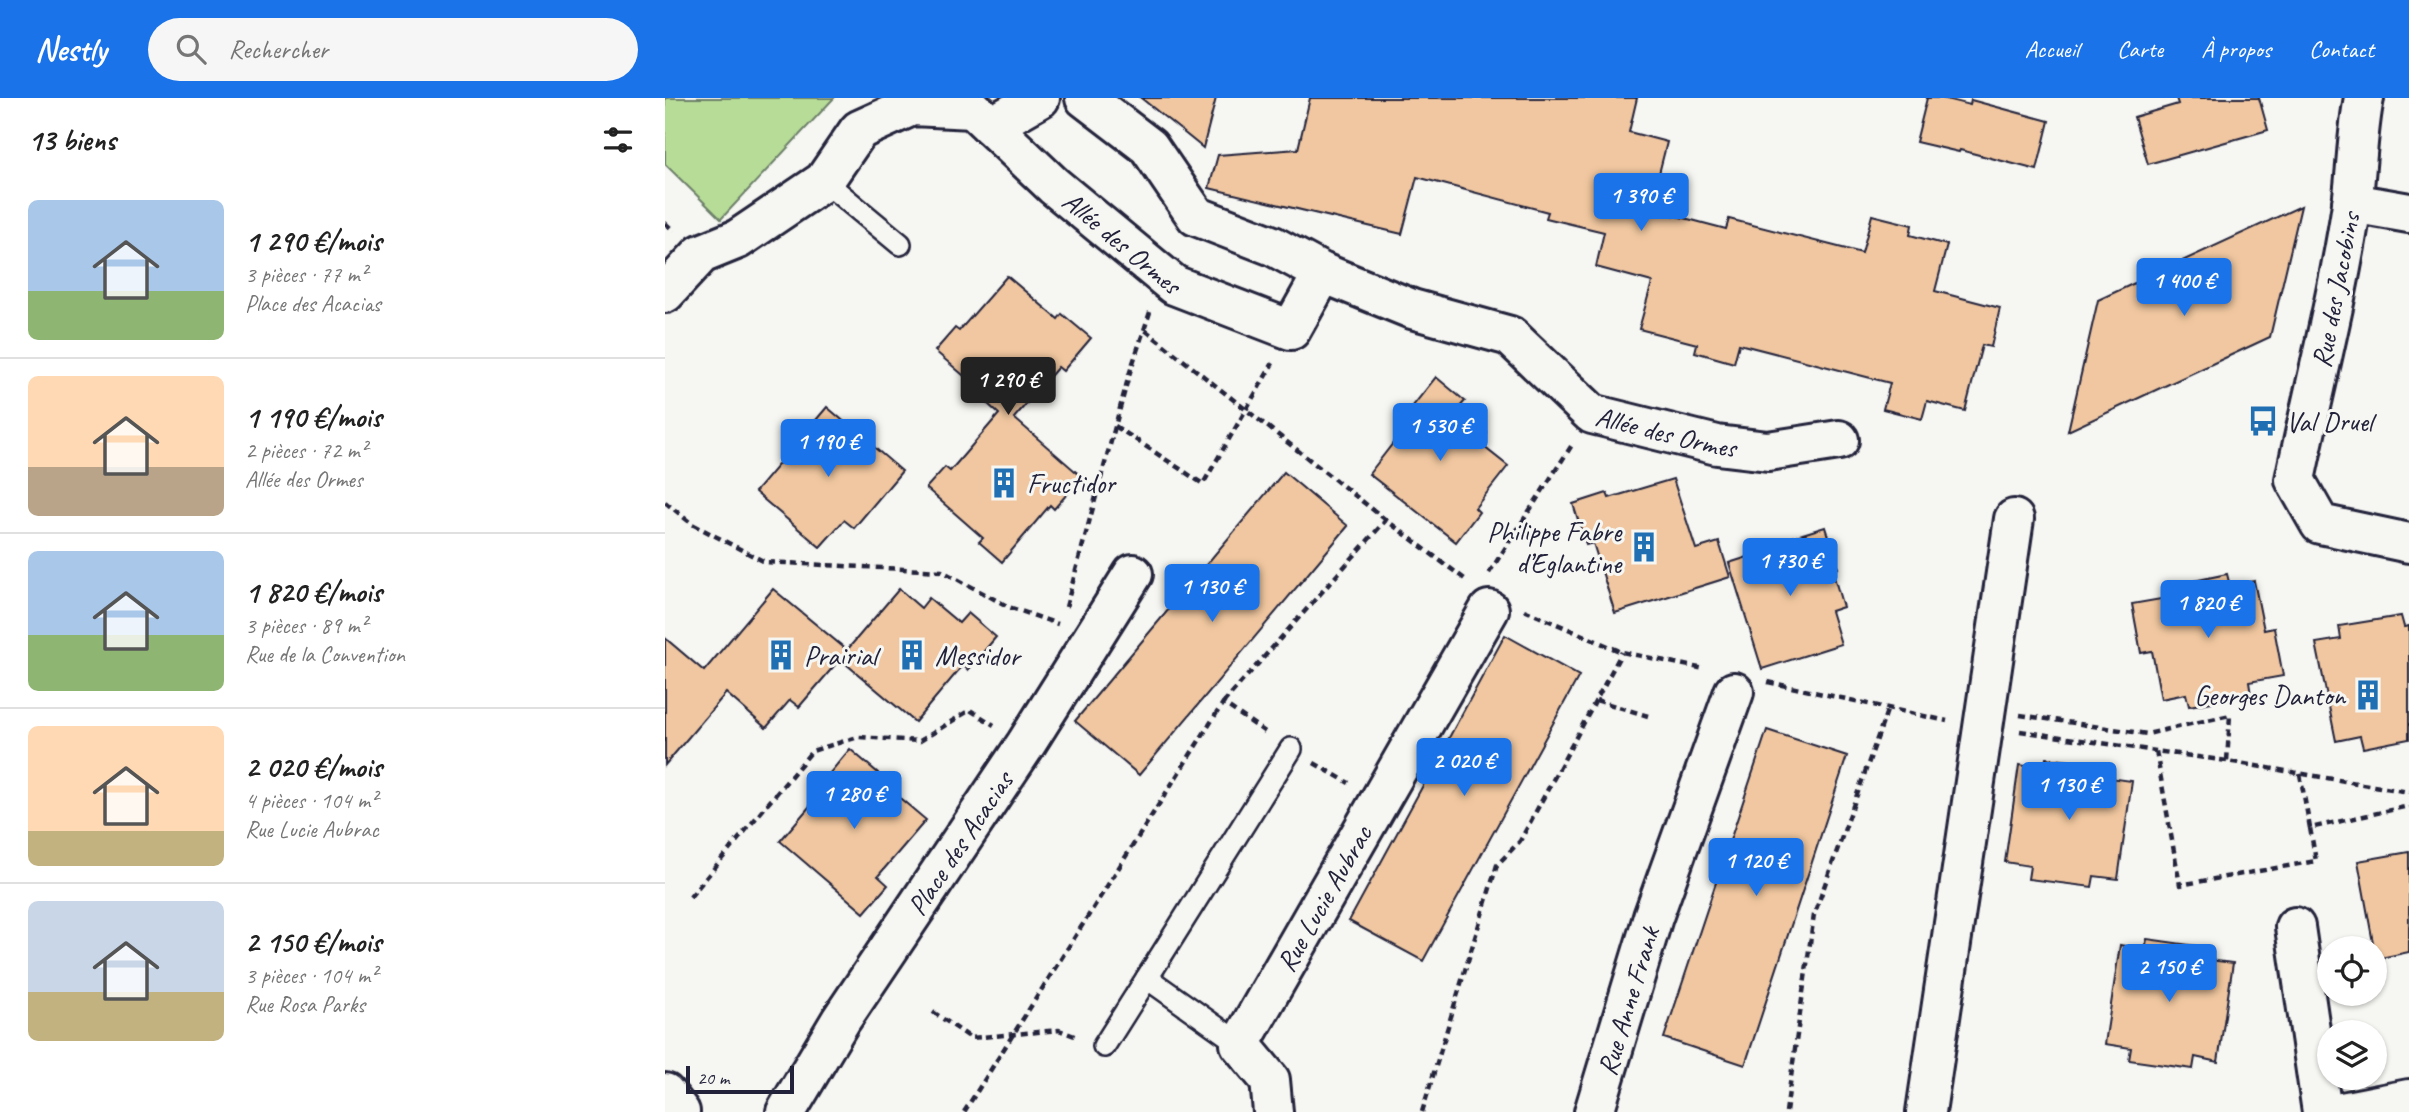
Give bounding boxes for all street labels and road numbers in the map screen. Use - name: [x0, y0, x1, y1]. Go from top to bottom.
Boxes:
- street label: Allée des Ormes: [1055, 184, 1190, 303]
- street label: Rue des Jacobins: [2303, 207, 2368, 371]
- street label: Allée des Ormes: [1592, 399, 1740, 465]
- street label: Place des Acacias: [899, 763, 1022, 922]
- street label: Rue Lucie Aubrac: [1268, 817, 1381, 978]
- street label: Rue Anne Frank: [1589, 921, 1668, 1080]

